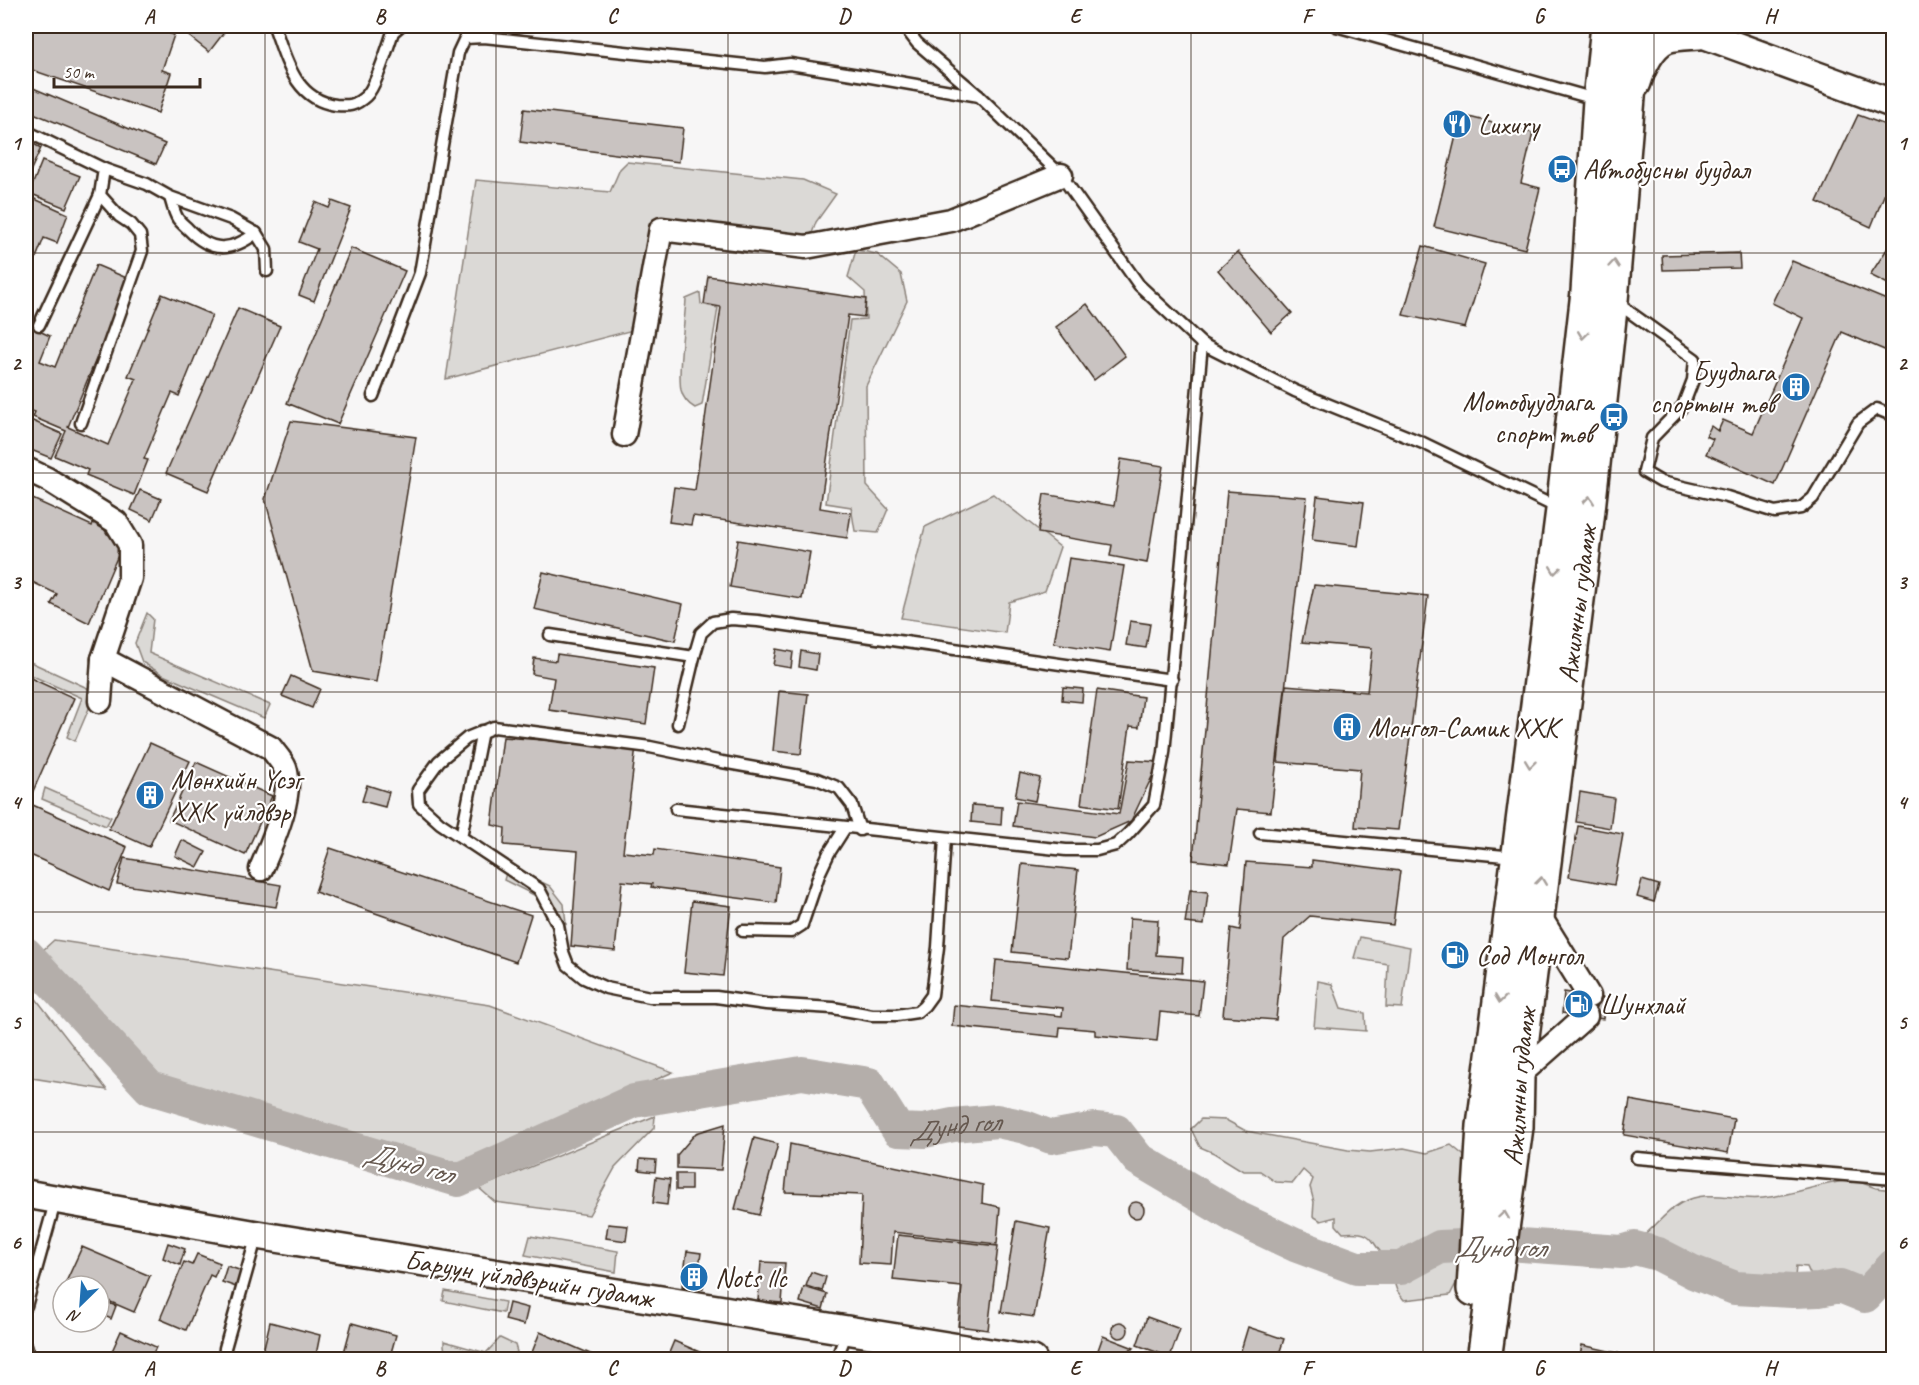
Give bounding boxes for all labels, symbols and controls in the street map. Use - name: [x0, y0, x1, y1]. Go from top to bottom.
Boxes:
- text: A: [144, 4, 156, 29]
- text: B: [375, 4, 387, 29]
- text: C: [607, 4, 619, 29]
- text: D: [838, 4, 852, 29]
- text: E: [1070, 4, 1084, 29]
- text: F: [1302, 4, 1316, 29]
- text: G: [1534, 4, 1547, 29]
- text: H: [1764, 4, 1779, 29]
- scale bar: [54, 51, 200, 89]
- text: 50 m: [63, 61, 96, 83]
- place label: Luxury: [1478, 107, 1541, 142]
- restaurant icon: Luxury: [1441, 108, 1473, 140]
- text: 1: [12, 131, 23, 156]
- text: 1: [1898, 131, 1909, 156]
- place label: Автобусны буудал: [1583, 152, 1752, 187]
- bus stop icon: Автобусны буудал: [1546, 153, 1578, 185]
- one-way arrow: [1607, 260, 1620, 269]
- one-way arrow: [1577, 330, 1590, 340]
- text: 2: [12, 351, 23, 376]
- text: 2: [1898, 351, 1909, 376]
- place label: Буудлага спортын төв: [1650, 354, 1782, 421]
- building icon: Буудлага спортын төв: [1780, 371, 1812, 403]
- place label: Мотобуудлага спорт төв: [1463, 384, 1600, 451]
- bus stop icon: Мотобуудлага спорт төв: [1598, 401, 1630, 433]
- one-way arrow: [1583, 495, 1595, 504]
- street label: Ажилчны гудамж: [1550, 520, 1605, 685]
- one-way arrow: [1549, 566, 1562, 575]
- text: 3: [12, 570, 23, 595]
- text: 3: [1898, 570, 1909, 595]
- place label: Монгол-Самик ХХК: [1368, 710, 1564, 745]
- building icon: Монгол-Самик ХХК: [1331, 711, 1363, 743]
- one-way arrow: [1524, 759, 1537, 768]
- place label: Мөнхийн Үсэг ХХК үйлдвэр: [171, 762, 306, 829]
- building icon: Мөнхийн Үсэг ХХК үйлдвэр: [134, 779, 166, 811]
- text: 4: [12, 790, 24, 815]
- text: 4: [1898, 790, 1910, 815]
- one-way arrow: [1534, 876, 1547, 885]
- place label: Сод Монгол: [1476, 938, 1585, 973]
- fuel station icon: Сод Монгол: [1439, 939, 1471, 971]
- place label: Шунхлай: [1600, 987, 1687, 1022]
- fuel station icon: Шунхлай: [1563, 988, 1595, 1020]
- one-way arrow: [1494, 994, 1507, 1003]
- street label: Ажилчны гудамж: [1494, 1003, 1544, 1167]
- text: 5: [12, 1010, 23, 1035]
- text: 5: [1898, 1010, 1909, 1035]
- water label: Дунд гол: [909, 1101, 1006, 1151]
- water label: Дунд гол: [360, 1133, 461, 1193]
- one-way arrow: [1497, 1210, 1509, 1220]
- water label: Дунд гол: [1454, 1228, 1549, 1266]
- text: 6: [11, 1230, 22, 1255]
- text: 6: [1897, 1230, 1908, 1255]
- street label: Баруун үйлдвэрийн гудамж: [403, 1242, 658, 1316]
- place label: Nots llc: [715, 1260, 788, 1295]
- building icon: Nots llc: [678, 1261, 710, 1293]
- north arrow: [51, 1274, 111, 1334]
- text: N: [64, 1304, 84, 1328]
- text: A: [144, 1356, 156, 1381]
- text: B: [375, 1356, 387, 1381]
- text: C: [607, 1356, 619, 1381]
- text: D: [838, 1356, 852, 1381]
- text: E: [1070, 1356, 1084, 1381]
- text: F: [1302, 1356, 1316, 1381]
- text: G: [1534, 1356, 1547, 1381]
- text: H: [1764, 1356, 1779, 1381]

